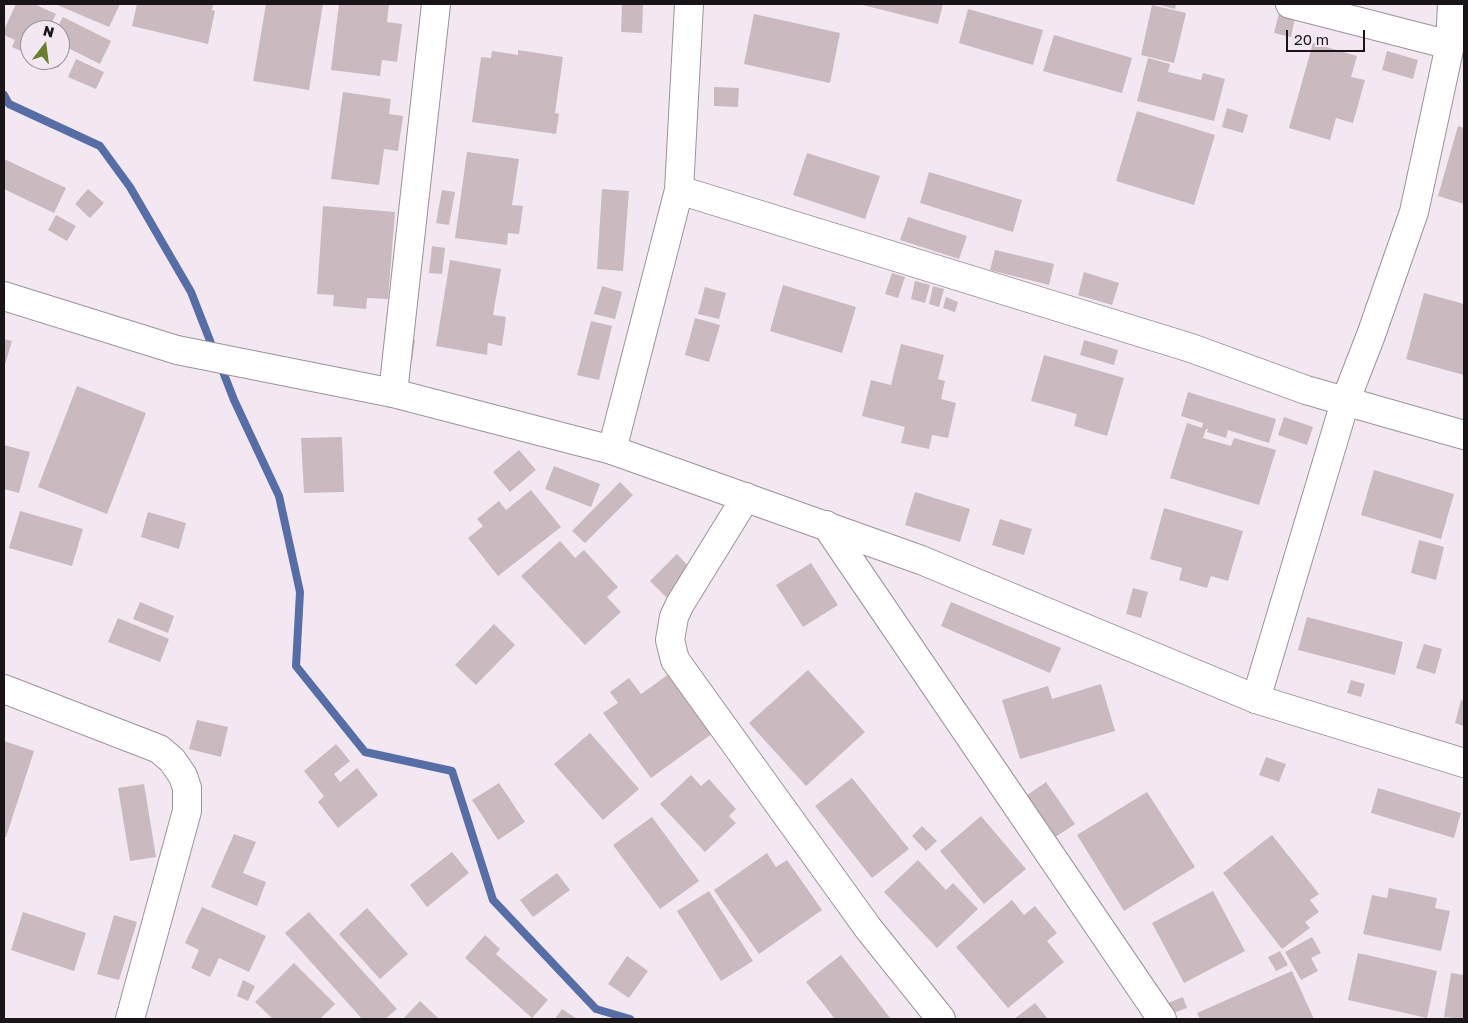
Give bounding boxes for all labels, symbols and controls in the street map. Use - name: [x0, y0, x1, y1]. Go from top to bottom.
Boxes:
- north arrow: [20, 20, 70, 70]
- scale bar: [1288, 20, 1367, 52]
- text: N: [41, 21, 56, 41]
- text: 20 m: [1294, 30, 1329, 48]

